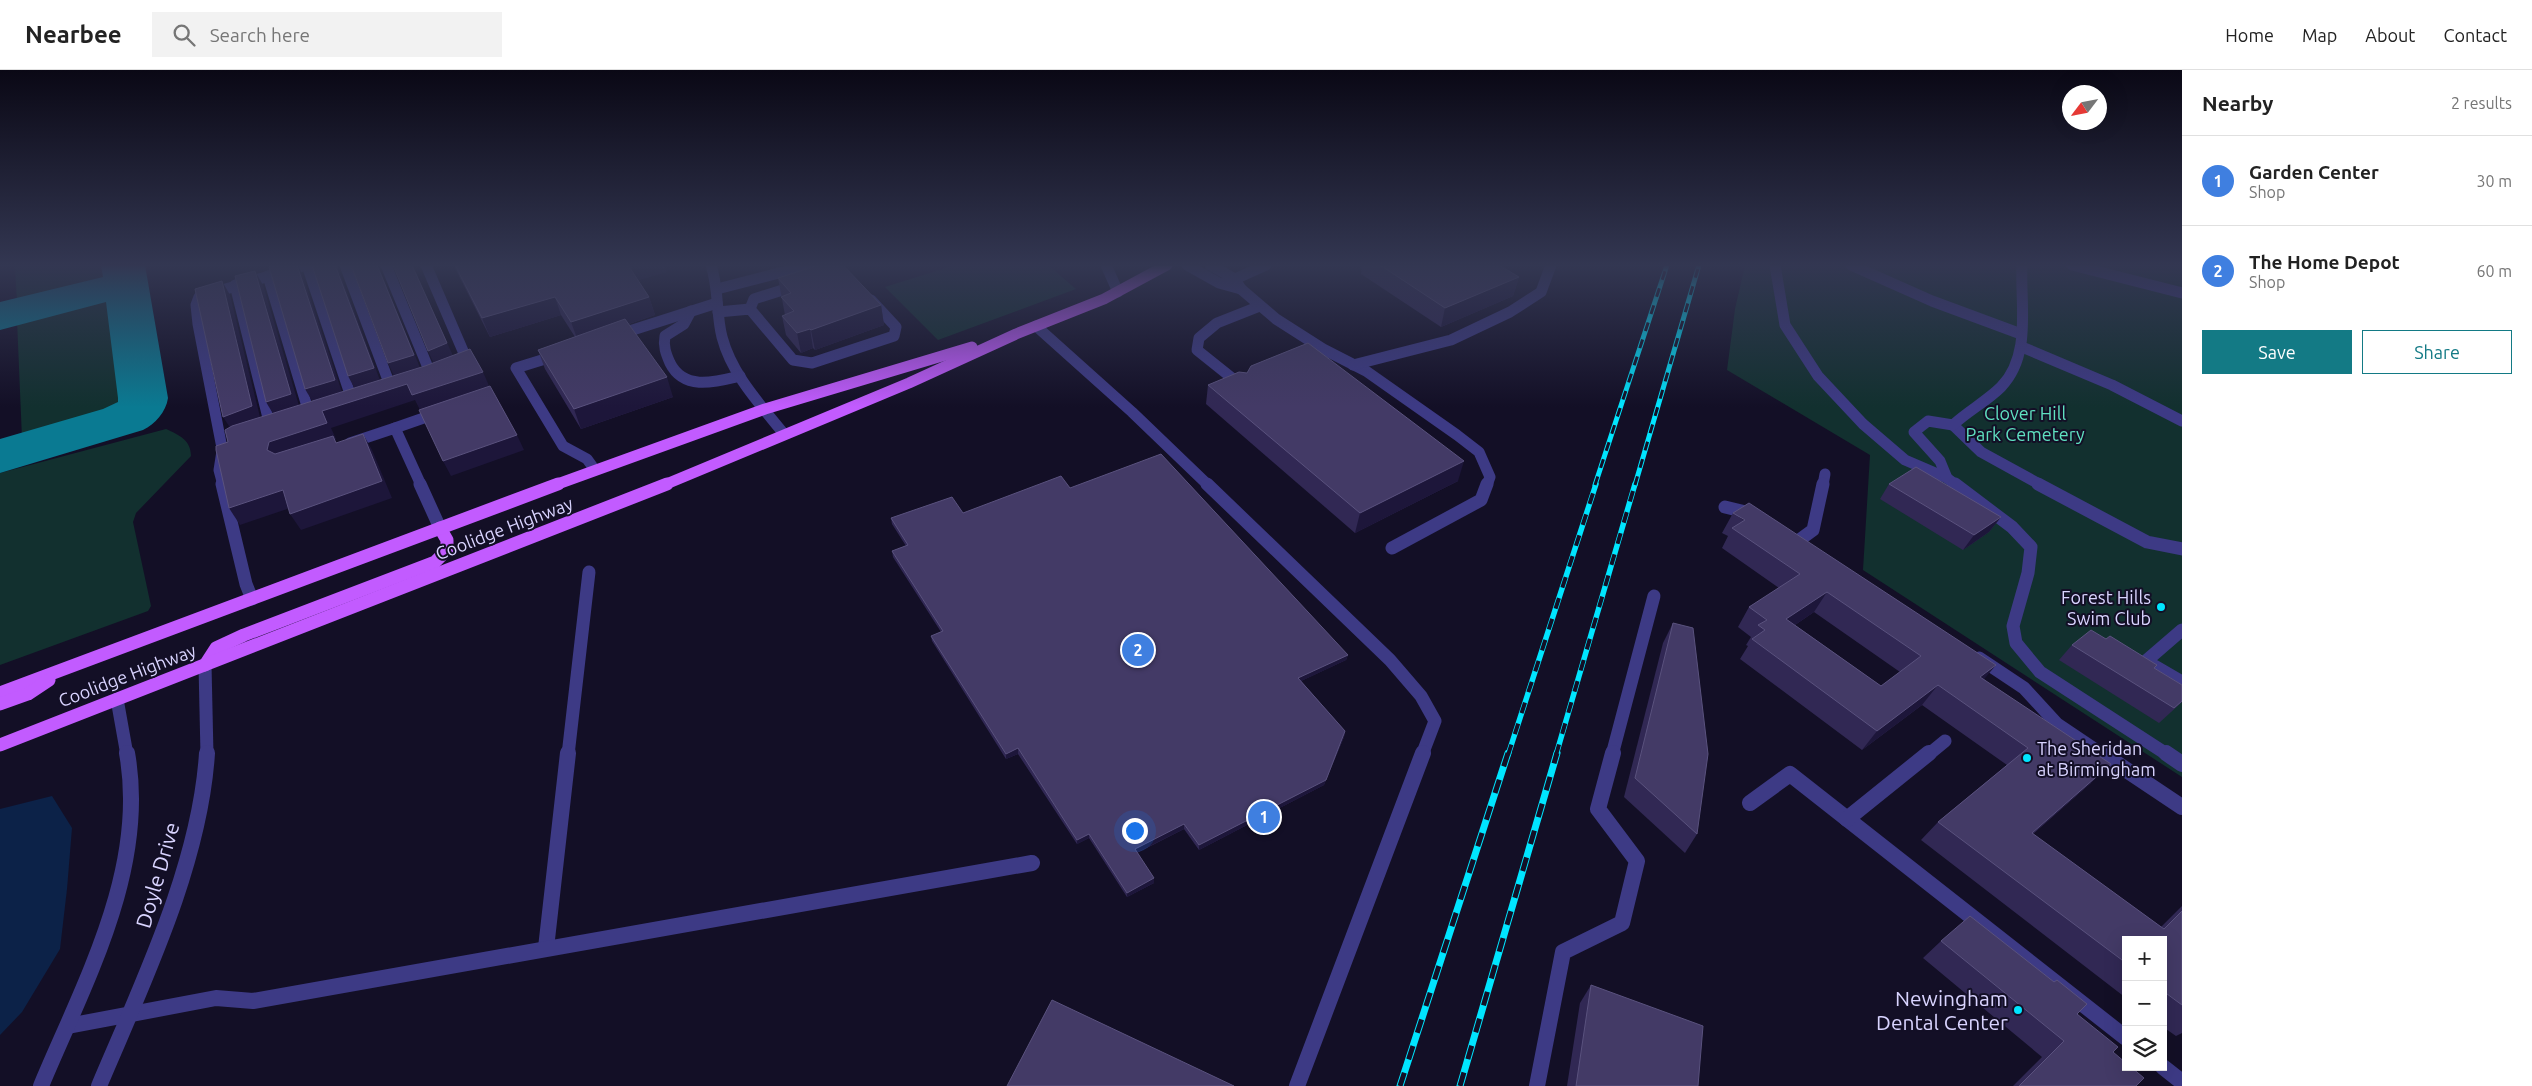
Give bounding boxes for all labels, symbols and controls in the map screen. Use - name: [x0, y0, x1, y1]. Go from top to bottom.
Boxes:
- search box: [152, 12, 502, 57]
- text: Nearbee: [25, 21, 122, 48]
- icon: search: [170, 21, 198, 49]
- text: Search here: [210, 24, 310, 46]
- text: Home: [2225, 25, 2274, 45]
- text: Map: [2302, 25, 2337, 45]
- text: About: [2365, 25, 2415, 45]
- text: Contact: [2443, 25, 2507, 45]
- north arrow: [2062, 85, 2107, 130]
- text: Nearby: [2202, 91, 2273, 115]
- text: 2 results: [2451, 94, 2512, 112]
- text: Garden Center: [2249, 161, 2379, 183]
- text: 1: [2213, 172, 2223, 190]
- text: 30 m: [2476, 172, 2512, 190]
- text: Shop: [2249, 183, 2285, 201]
- text: The Home Depot: [2249, 251, 2400, 273]
- text: 2: [2213, 262, 2223, 280]
- text: 60 m: [2476, 262, 2512, 280]
- text: Shop: [2249, 273, 2285, 291]
- button: Save: [2202, 330, 2352, 374]
- button: Share: [2362, 330, 2512, 374]
- park label: Clover Hill Park Cemetery: [1965, 403, 2085, 444]
- street label: Coolidge Highway: [432, 492, 576, 563]
- place label: Forest Hills Swim Club: [2061, 587, 2151, 628]
- marker: Forest Hills Swim Club: [2155, 601, 2167, 613]
- pin: 2: [1122, 631, 1154, 669]
- street label: Coolidge Highway: [55, 639, 199, 710]
- place label: The Sheridan at Birmingham: [2037, 738, 2156, 779]
- marker: The Sheridan at Birmingham: [2021, 752, 2033, 764]
- pin: 1: [1248, 798, 1280, 836]
- your location: [1122, 818, 1148, 844]
- street label: Doyle Drive: [130, 819, 184, 931]
- map controls: [2122, 936, 2167, 1071]
- button: +: [2122, 936, 2167, 981]
- button: −: [2122, 981, 2167, 1026]
- place label: Newingham Dental Center: [1876, 986, 2008, 1034]
- marker: Newingham Dental Center: [2012, 1004, 2024, 1016]
- button: layers: [2122, 1026, 2167, 1071]

